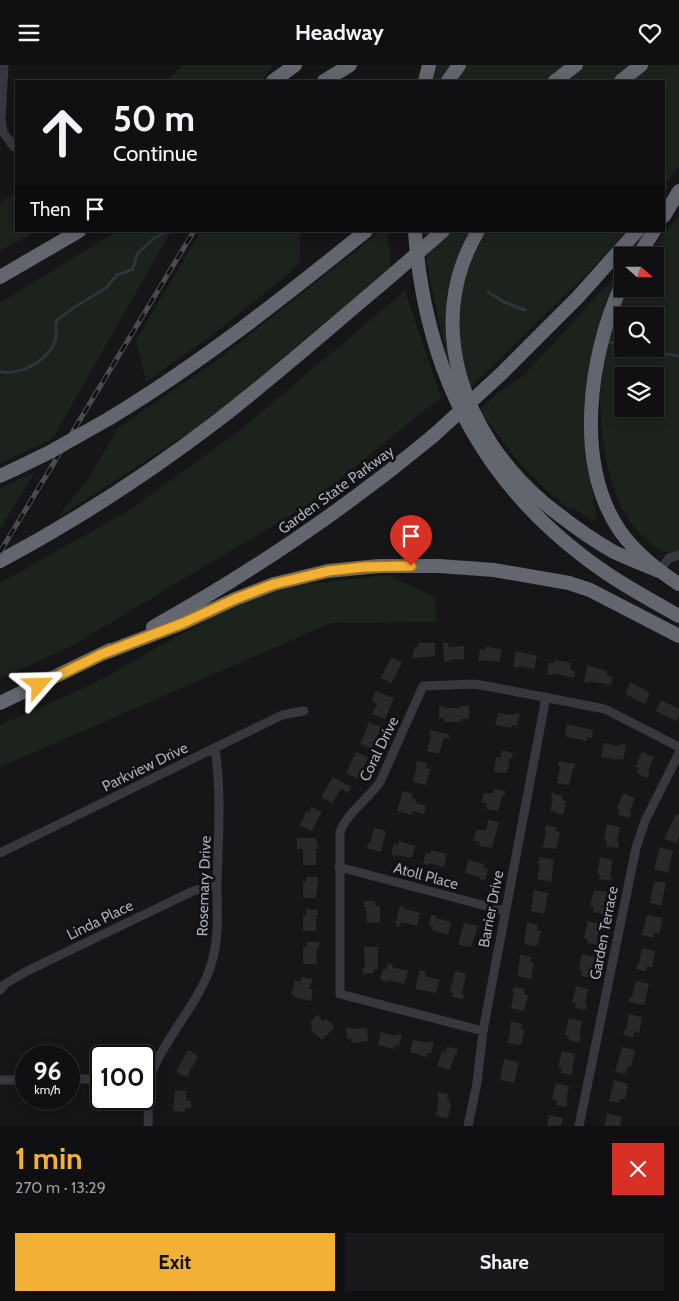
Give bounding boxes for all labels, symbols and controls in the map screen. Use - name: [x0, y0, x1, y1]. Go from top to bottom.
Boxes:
- icon: menu: [15, 19, 43, 47]
- text: Headway: [295, 19, 384, 46]
- icon: heart: [636, 19, 664, 47]
- text: 50 m: [113, 97, 195, 140]
- icon: ahead: [30, 100, 95, 165]
- text: Continue: [113, 140, 198, 167]
- icon: arrive: [81, 195, 109, 223]
- text: Then: [30, 198, 71, 221]
- north arrow: [614, 247, 664, 297]
- map controls: [614, 247, 664, 417]
- button: search: [614, 307, 664, 357]
- button: layers: [614, 367, 664, 417]
- street label: Garden State Parkway: [275, 442, 398, 538]
- pin: [390, 515, 432, 566]
- icon: arrive: [397, 522, 425, 550]
- position arrow: [12, 658, 64, 710]
- street label: Coral Drive: [356, 713, 402, 784]
- street label: Parkview Drive: [99, 738, 191, 796]
- street label: Rosemary Drive: [193, 835, 215, 937]
- street label: Atoll Place: [392, 859, 461, 893]
- street label: Barrier Drive: [475, 869, 507, 949]
- street label: Garden Terrace: [586, 884, 622, 981]
- street label: Linda Place: [64, 896, 136, 944]
- speed limit sign: 100: [90, 1045, 155, 1110]
- text: 96: [33, 1056, 62, 1086]
- text: km/h: [34, 1082, 61, 1097]
- text: 1 min: [15, 1140, 83, 1177]
- button: close: [612, 1143, 664, 1195]
- text: 270 m · 13:29: [15, 1178, 106, 1197]
- button: Exit: [15, 1233, 335, 1291]
- button: Share: [345, 1233, 664, 1291]

